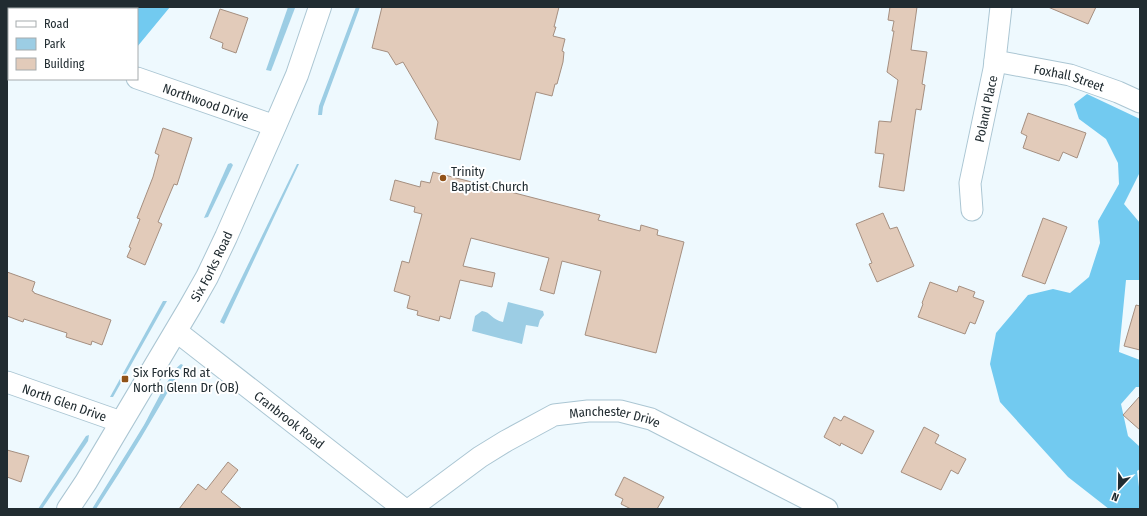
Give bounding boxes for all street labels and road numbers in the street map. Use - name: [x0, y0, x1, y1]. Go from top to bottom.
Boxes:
- street label: Foxhall Street: [1032, 61, 1107, 95]
- street label: Poland Place: [972, 74, 1000, 144]
- street label: Northwood Drive: [161, 81, 251, 124]
- street label: Six Forks Road: [188, 229, 236, 304]
- street label: North Glen Drive: [20, 381, 109, 424]
- street label: Cranbrook Road: [251, 388, 327, 452]
- street label: Manchester Drive: [568, 404, 663, 431]

